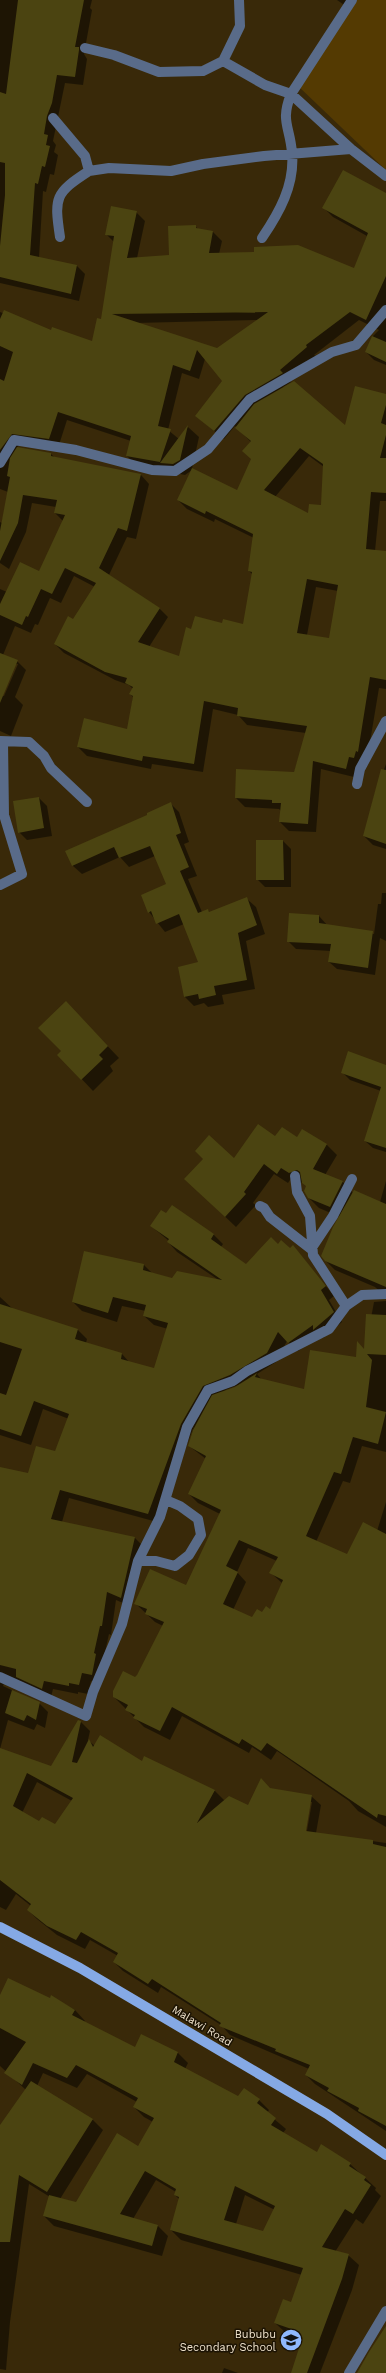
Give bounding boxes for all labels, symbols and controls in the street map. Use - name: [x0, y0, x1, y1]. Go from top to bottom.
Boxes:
- street label: Malawi Road: [170, 2003, 234, 2049]
- school or university icon: Bububu Secondary School: [278, 2327, 304, 2353]
- place label: Bububu Secondary School: [180, 2328, 277, 2354]

